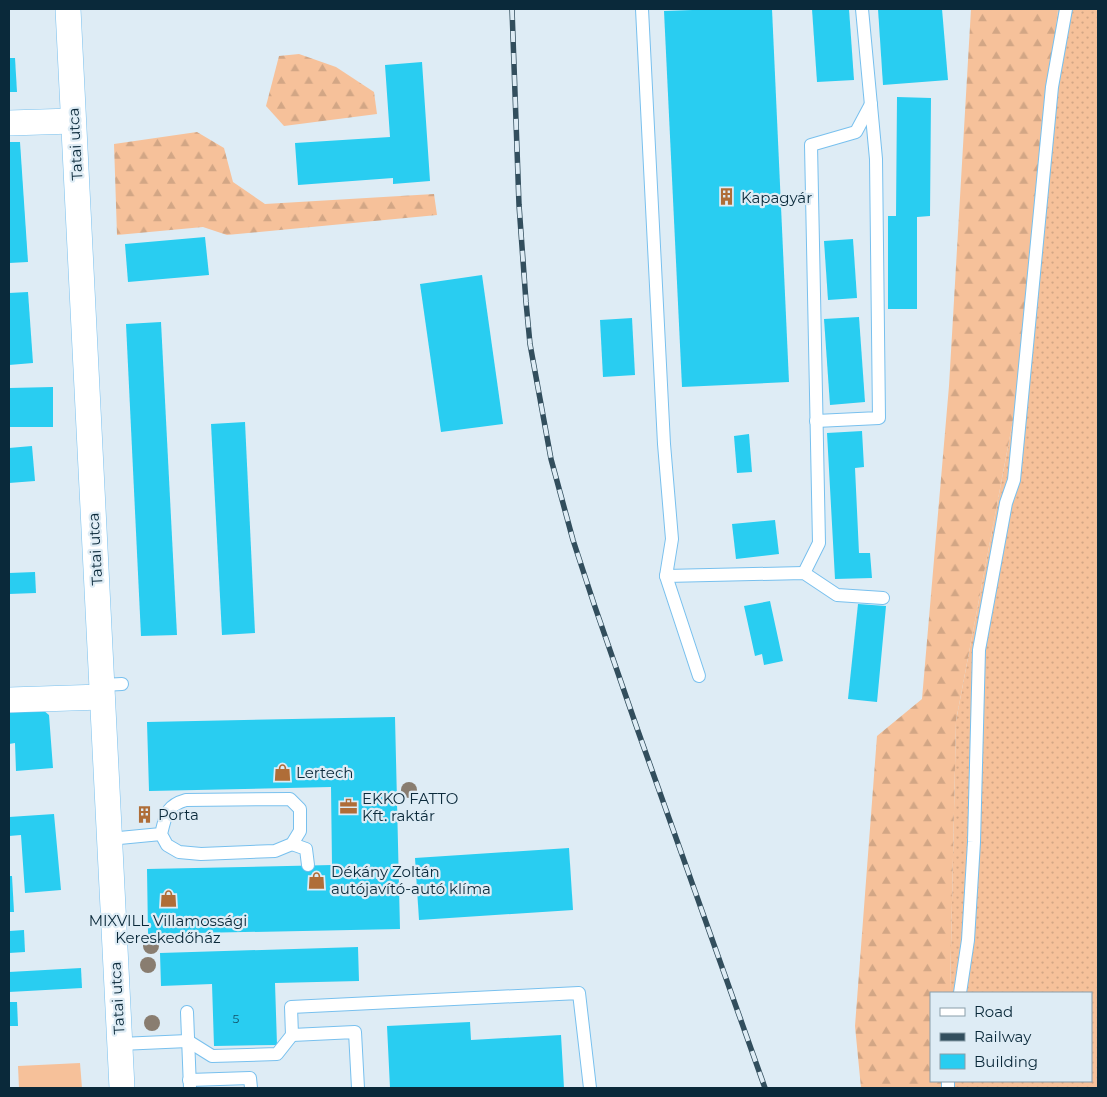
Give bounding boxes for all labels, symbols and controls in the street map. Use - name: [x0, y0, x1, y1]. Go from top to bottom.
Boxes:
- street label: Tatai utca: [64, 107, 86, 181]
- building icon: Kapagyár: [717, 187, 737, 207]
- place label: Kapagyár: [741, 188, 812, 207]
- street label: Tatai utca: [84, 512, 106, 586]
- shop icon: Lertech: [272, 762, 292, 782]
- place label: Lertech: [296, 763, 353, 782]
- place label: EKKO FATTO Kft. raktár: [362, 789, 458, 825]
- office icon: EKKO FATTO Kft. raktár: [338, 797, 358, 817]
- building icon: Porta: [134, 804, 154, 824]
- place label: Porta: [158, 805, 199, 824]
- place label: Dékány Zoltán autójavító-autó klíma: [331, 862, 491, 898]
- shop icon: Dékány Zoltán autójavító-autó klíma: [307, 870, 327, 890]
- shop icon: MIXVILL Villamossági Kereskedőház: [158, 889, 178, 909]
- place label: MIXVILL Villamossági Kereskedőház: [89, 911, 247, 947]
- street label: Tatai utca: [106, 961, 128, 1035]
- legend: [930, 992, 1092, 1082]
- text: Road: [974, 1002, 1013, 1021]
- house number: 5: [233, 1011, 240, 1026]
- text: Railway: [974, 1027, 1032, 1046]
- text: Building: [974, 1052, 1038, 1071]

